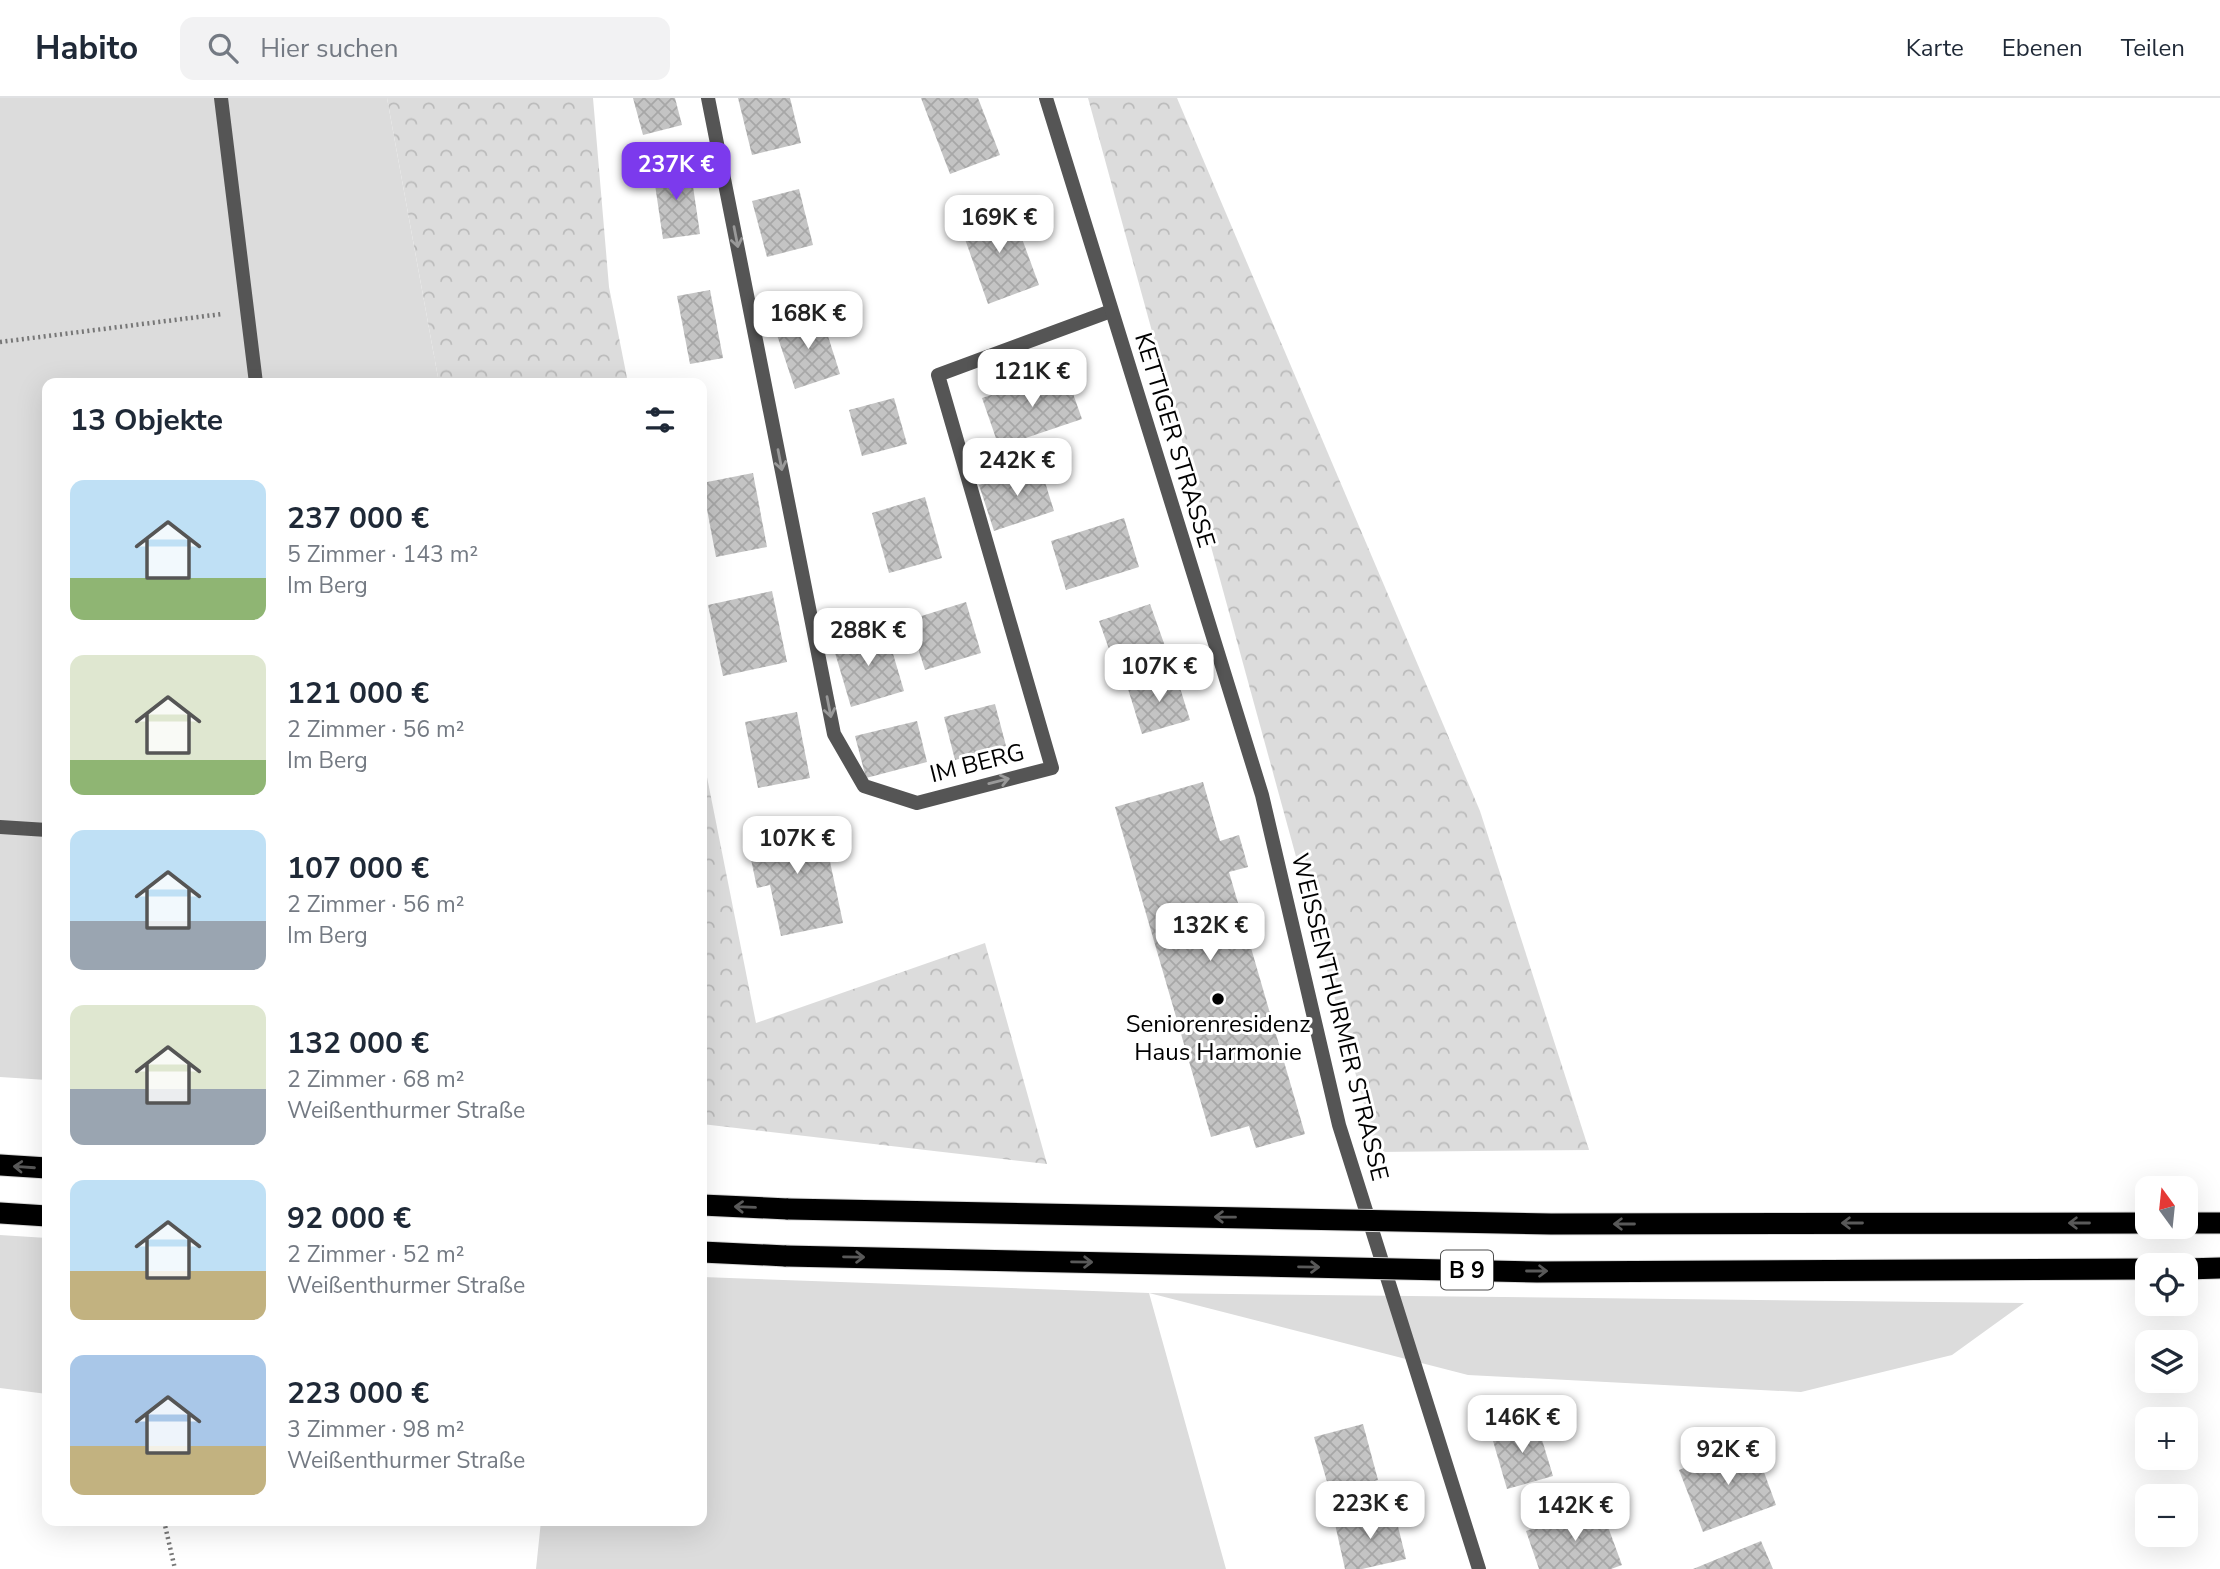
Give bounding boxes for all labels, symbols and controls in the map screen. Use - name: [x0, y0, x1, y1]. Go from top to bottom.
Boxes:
- search box: [180, 17, 670, 80]
- text: Habito: [35, 26, 138, 71]
- icon: search: [204, 29, 242, 67]
- text: Hier suchen: [260, 31, 398, 66]
- text: Karte: [1906, 32, 1964, 64]
- text: Ebenen: [2002, 32, 2083, 64]
- text: Teilen: [2121, 32, 2185, 64]
- pin: 237K €: [619, 142, 733, 202]
- text: 237K €: [638, 149, 714, 180]
- pin: 169K €: [942, 195, 1056, 255]
- text: 169K €: [961, 202, 1037, 233]
- one-way arrow: [729, 225, 743, 248]
- pin: 168K €: [751, 292, 865, 351]
- text: 168K €: [770, 298, 846, 329]
- street label: KETTIGER STRASSE: [1127, 329, 1223, 551]
- pin: 121K €: [975, 350, 1089, 409]
- text: 121K €: [994, 356, 1070, 387]
- text: 13 Objekte: [70, 400, 223, 441]
- icon: filters: [641, 401, 679, 439]
- pin: 242K €: [960, 438, 1074, 498]
- text: 242K €: [979, 445, 1055, 476]
- one-way arrow: [774, 448, 787, 471]
- text: 237 000 €: [287, 498, 429, 539]
- icon: home: [126, 508, 210, 592]
- text: 5 Zimmer · 143 m²: [287, 539, 478, 570]
- text: Im Berg: [287, 570, 368, 601]
- pin: 288K €: [811, 608, 925, 668]
- text: 288K €: [830, 615, 906, 646]
- pin: 107K €: [1102, 644, 1216, 704]
- text: 107K €: [1121, 651, 1197, 682]
- text: 121 000 €: [287, 673, 429, 714]
- icon: home: [126, 683, 210, 767]
- one-way arrow: [823, 695, 836, 718]
- text: 2 Zimmer · 56 m²: [287, 714, 464, 745]
- street label: IM BERG: [926, 736, 1028, 790]
- text: Im Berg: [287, 745, 368, 776]
- one-way arrow: [987, 774, 1010, 787]
- pin: 107K €: [740, 816, 854, 876]
- text: 107K €: [759, 823, 835, 854]
- text: 107 000 €: [287, 848, 429, 889]
- street label: WEISSENTHURMER STRASSE: [1284, 850, 1396, 1184]
- icon: home: [126, 858, 210, 942]
- text: 2 Zimmer · 56 m²: [287, 889, 464, 920]
- pin: 132K €: [1153, 904, 1267, 963]
- text: 132K €: [1172, 910, 1248, 941]
- text: Im Berg: [287, 920, 368, 951]
- marker: Seniorenresidenz Haus Harmonie: [1210, 991, 1226, 1007]
- place label: Seniorenresidenz Haus Harmonie: [1126, 1008, 1310, 1068]
- text: 132 000 €: [287, 1023, 429, 1064]
- icon: home: [126, 1033, 210, 1117]
- text: 2 Zimmer · 68 m²: [287, 1064, 464, 1095]
- text: Weißenthurmer Straße: [287, 1095, 525, 1126]
- one-way arrow: [13, 1160, 35, 1173]
- north arrow: [2135, 1176, 2198, 1239]
- map controls: [2135, 1176, 2198, 1547]
- text: 92 000 €: [287, 1198, 411, 1239]
- one-way arrow: [734, 1201, 757, 1214]
- icon: home: [126, 1208, 210, 1292]
- one-way arrow: [1214, 1210, 1237, 1224]
- one-way arrow: [1840, 1216, 1863, 1230]
- one-way arrow: [2068, 1216, 2091, 1230]
- one-way arrow: [1613, 1217, 1636, 1231]
- text: 2 Zimmer · 52 m²: [287, 1239, 464, 1270]
- one-way arrow: [842, 1250, 865, 1264]
- road number: B 9: [1441, 1250, 1493, 1289]
- button: locate: [2135, 1253, 2198, 1316]
- one-way arrow: [1070, 1256, 1093, 1269]
- one-way arrow: [1297, 1260, 1320, 1274]
- one-way arrow: [1525, 1264, 1548, 1278]
- text: Weißenthurmer Straße: [287, 1270, 525, 1301]
- button: layers: [2135, 1330, 2198, 1393]
- text: 223 000 €: [287, 1373, 429, 1414]
- icon: home: [126, 1383, 210, 1467]
- pin: 146K €: [1465, 1396, 1579, 1455]
- text: 146K €: [1484, 1402, 1560, 1433]
- button: +: [2135, 1407, 2198, 1470]
- text: 3 Zimmer · 98 m²: [287, 1414, 464, 1445]
- pin: 92K €: [1679, 1428, 1777, 1487]
- text: 92K €: [1697, 1434, 1759, 1465]
- text: Weißenthurmer Straße: [287, 1445, 525, 1476]
- pin: 223K €: [1313, 1482, 1427, 1541]
- pin: 142K €: [1518, 1484, 1632, 1543]
- button: −: [2135, 1484, 2198, 1547]
- text: 223K €: [1332, 1488, 1408, 1519]
- text: 142K €: [1537, 1490, 1613, 1521]

